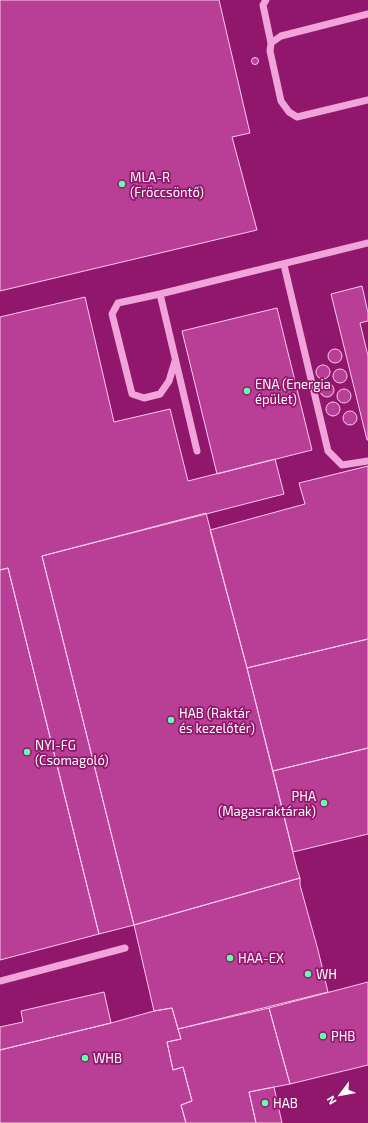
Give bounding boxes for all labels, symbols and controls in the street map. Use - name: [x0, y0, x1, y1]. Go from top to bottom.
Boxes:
- place label: MLA-R (Fröccsöntő): [130, 169, 204, 200]
- marker: MLA-R (Fröccsöntő): [117, 179, 127, 189]
- place label: ENA (Energia épület): [255, 376, 331, 407]
- marker: ENA (Energia épület): [242, 386, 252, 396]
- place label: HAB (Raktár és kezelőtér): [179, 705, 255, 736]
- marker: HAB (Raktár és kezelőtér): [166, 715, 176, 725]
- place label: NYI-FG (Csomagoló): [35, 737, 109, 768]
- marker: NYI-FG (Csomagoló): [22, 747, 32, 757]
- place label: PHA (Magasraktárak): [218, 788, 316, 819]
- marker: PHA (Magasraktárak): [319, 798, 329, 808]
- place label: HAA-EX: [238, 950, 284, 966]
- marker: HAA-EX: [225, 953, 235, 963]
- place label: WH: [316, 966, 337, 982]
- marker: WH: [303, 969, 313, 979]
- place label: PHB: [331, 1028, 355, 1044]
- marker: PHB: [318, 1031, 328, 1041]
- place label: WHB: [93, 1050, 122, 1066]
- marker: WHB: [80, 1053, 90, 1063]
- north arrow: [320, 1075, 360, 1115]
- text: N: [323, 1094, 339, 1107]
- place label: HAB: [273, 1095, 298, 1111]
- marker: HAB: [260, 1098, 270, 1108]

